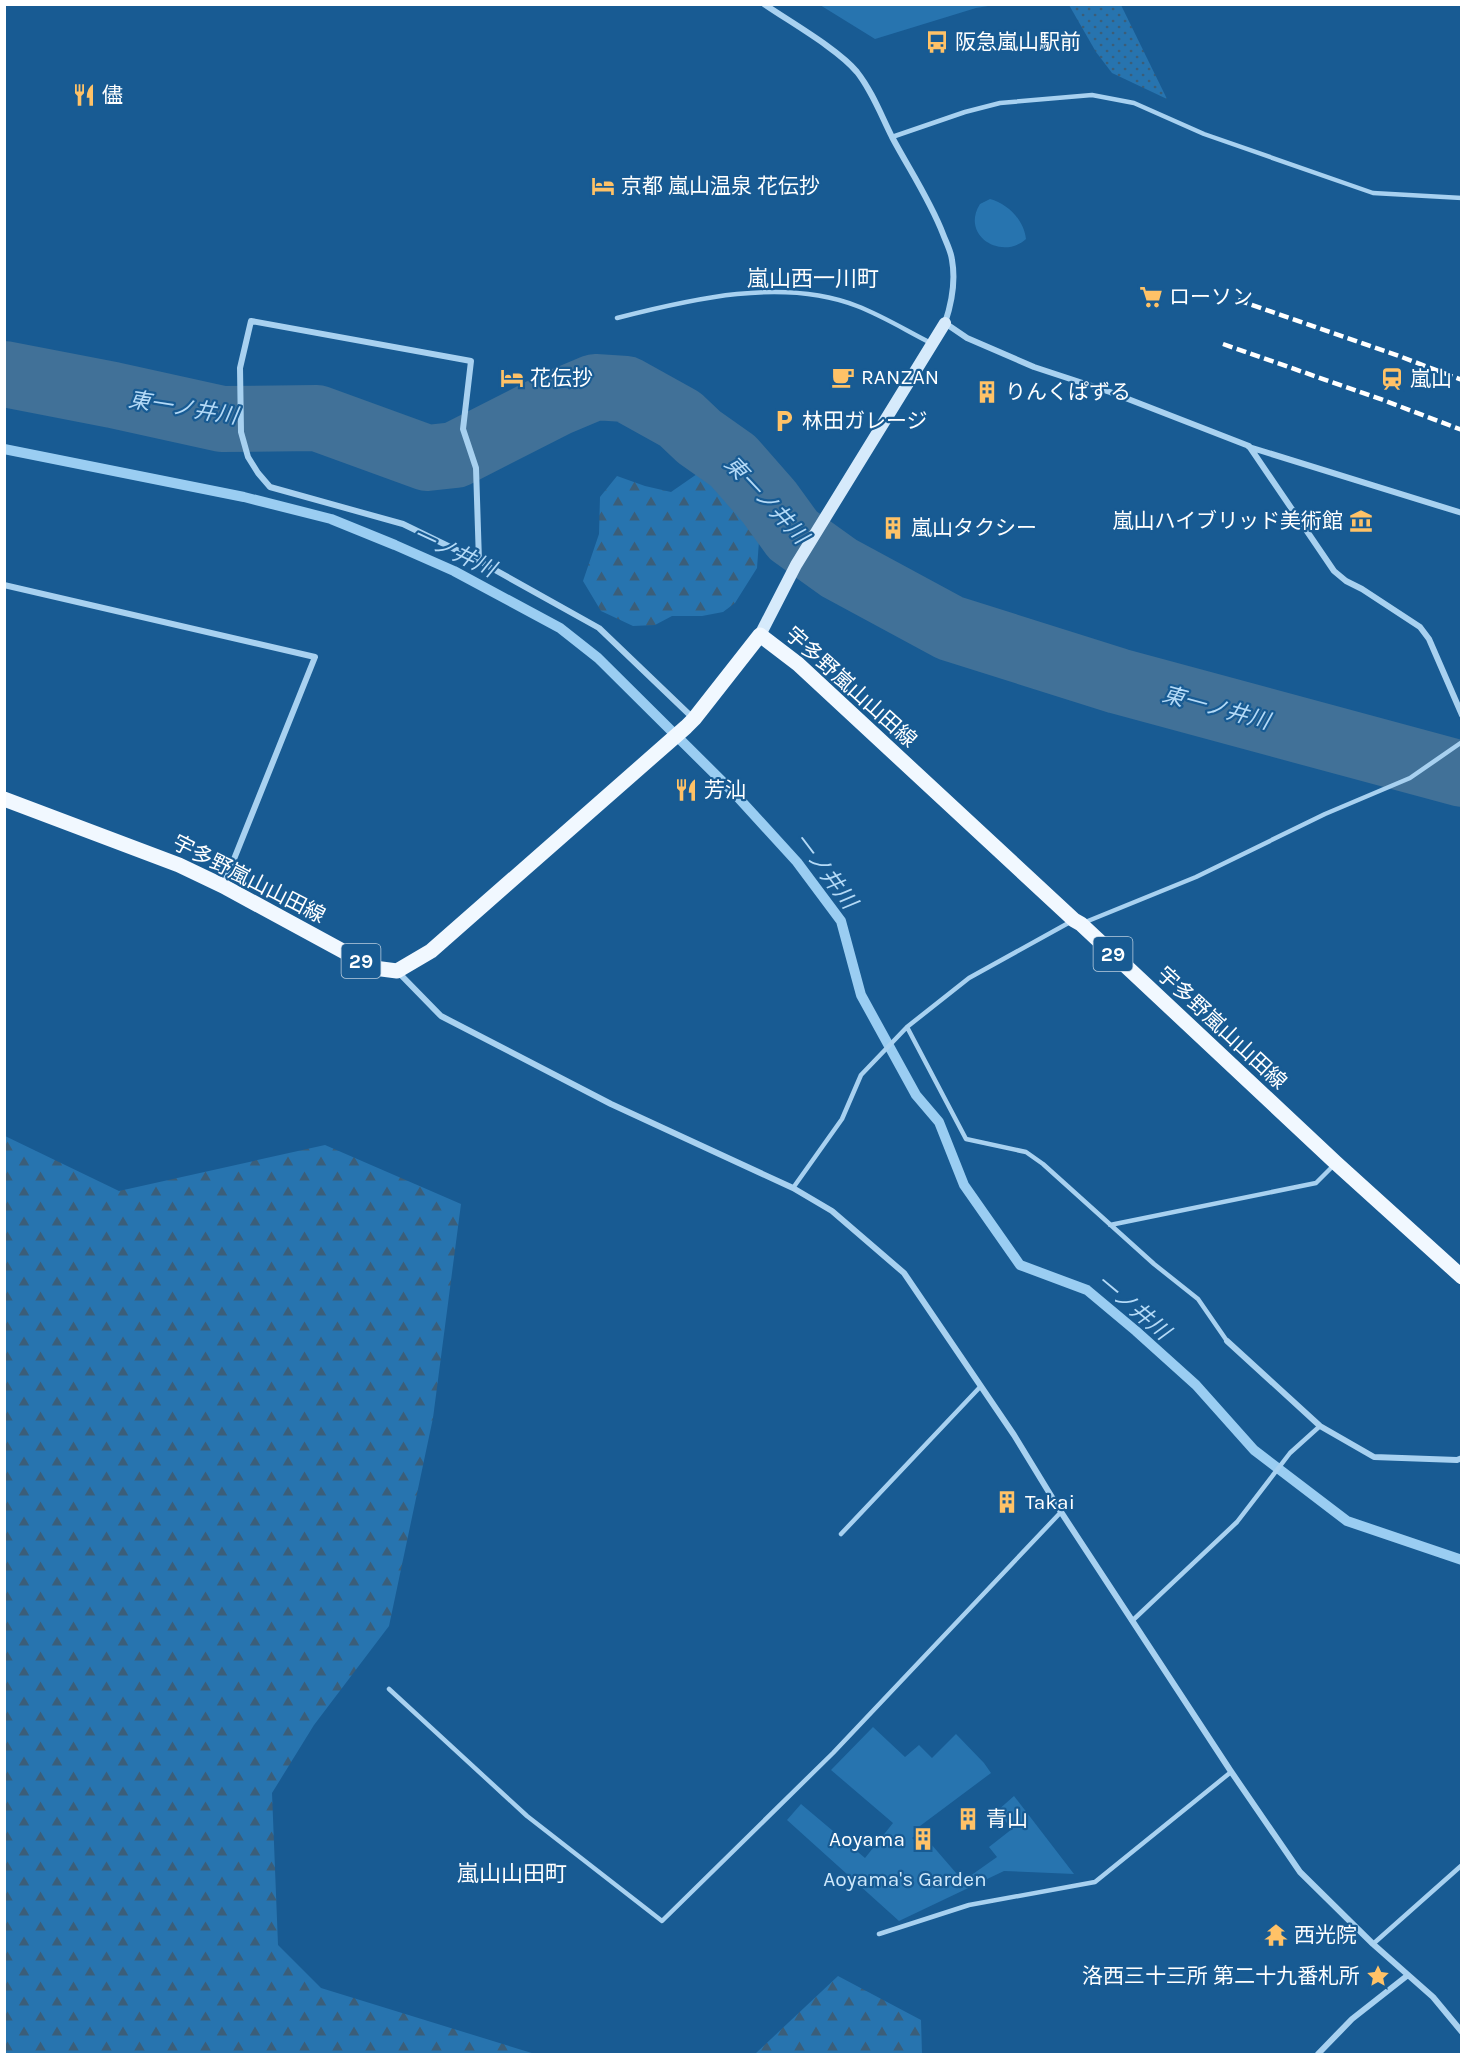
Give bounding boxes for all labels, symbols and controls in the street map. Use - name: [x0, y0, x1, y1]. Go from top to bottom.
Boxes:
- bus stop icon: 阪急嵐山駅前: [924, 29, 950, 55]
- place label: 阪急嵐山駅前: [955, 30, 1081, 54]
- restaurant icon: 儘: [71, 82, 97, 108]
- place label: 儘: [102, 83, 123, 107]
- hotel icon: 京都 嵐山温泉 花伝抄: [590, 173, 616, 199]
- place label: 京都 嵐山温泉 花伝抄: [621, 174, 820, 198]
- district label: 嵐山西一川町: [747, 266, 879, 292]
- supermarket icon: ローソン: [1138, 284, 1164, 310]
- place label: ローソン: [1169, 285, 1253, 309]
- cafe icon: RANZAN: [830, 364, 856, 390]
- hotel icon: 花伝抄: [499, 365, 525, 391]
- place label: RANZAN: [861, 365, 939, 389]
- place label: 花伝抄: [530, 366, 593, 390]
- station icon: 嵐山: [1379, 366, 1405, 392]
- place label: 嵐山: [1410, 367, 1452, 391]
- building icon: りんくぱずる: [974, 379, 1000, 405]
- place label: りんくぱずる: [1005, 380, 1131, 404]
- water label: 東一ノ井川: [127, 387, 241, 430]
- parking icon: 林田ガレージ: [771, 408, 797, 434]
- place label: 林田ガレージ: [802, 409, 928, 433]
- water label: 東一ノ井川: [719, 451, 814, 551]
- museum icon: 嵐山ハイブリッド美術館: [1348, 508, 1374, 534]
- place label: 嵐山ハイブリッド美術館: [1112, 509, 1343, 533]
- building icon: 嵐山タクシー: [880, 515, 906, 541]
- place label: 嵐山タクシー: [911, 516, 1037, 540]
- water label: 一ノ井川: [409, 522, 501, 583]
- street label: 宇多野嵐山山田線: [781, 622, 921, 752]
- water label: 東一ノ井川: [1160, 681, 1274, 735]
- restaurant icon: 芳汕: [673, 777, 699, 803]
- place label: 芳汕: [704, 778, 746, 802]
- water label: 一ノ井川: [788, 828, 863, 916]
- street label: 宇多野嵐山山田線: [169, 830, 329, 928]
- road number: 29: [1094, 937, 1132, 971]
- road number: 29: [342, 944, 380, 978]
- street label: 宇多野嵐山山田線: [1152, 962, 1292, 1094]
- water label: 一ノ井川: [1091, 1269, 1177, 1347]
- building icon: Takai: [994, 1489, 1020, 1515]
- place label: Takai: [1025, 1490, 1075, 1514]
- building icon: 青山: [955, 1806, 981, 1832]
- place label: 青山: [986, 1807, 1028, 1831]
- building icon: Aoyama: [910, 1826, 936, 1852]
- place label: Aoyama: [829, 1827, 905, 1851]
- district label: 嵐山山田町: [457, 1861, 567, 1887]
- park label: Aoyama's Garden: [823, 1867, 987, 1891]
- temple icon: 西光院: [1263, 1922, 1289, 1948]
- place label: 西光院: [1294, 1923, 1357, 1947]
- place icon: 洛西三十三所 第二十九番札所: [1365, 1963, 1391, 1989]
- place label: 洛西三十三所 第二十九番札所: [1082, 1964, 1360, 1988]

